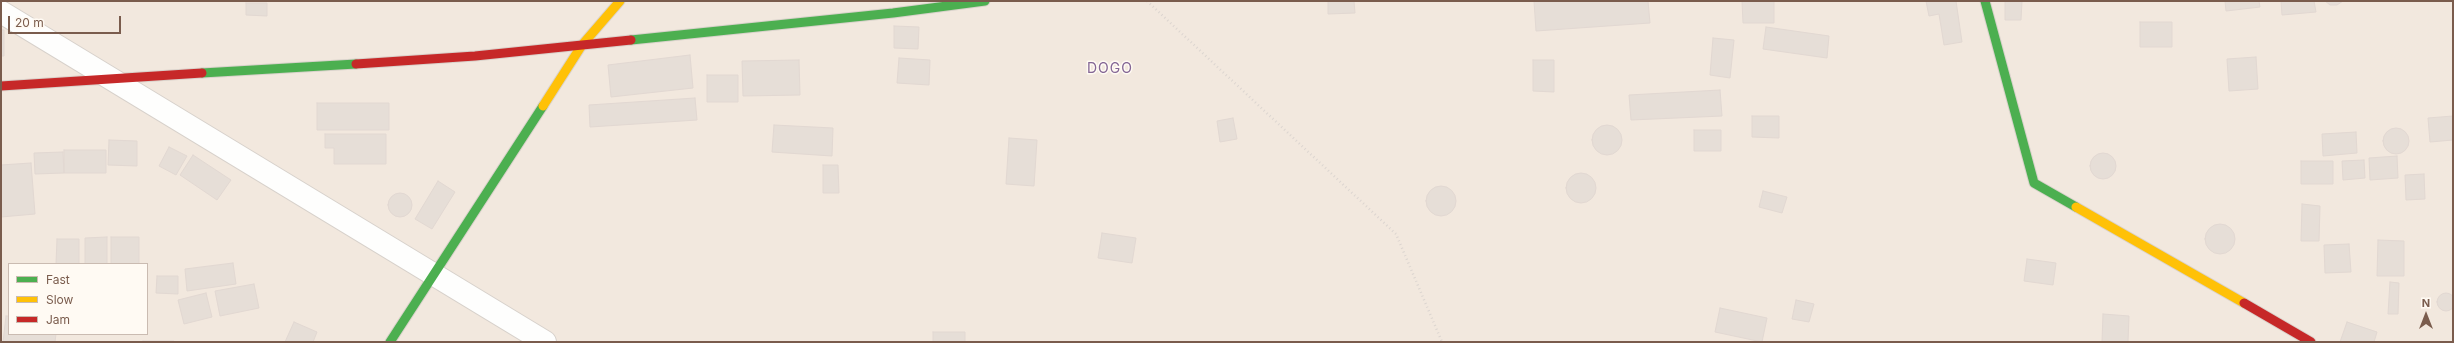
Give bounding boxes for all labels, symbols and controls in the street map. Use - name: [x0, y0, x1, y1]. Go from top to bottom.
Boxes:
- scale bar: [10, 8, 123, 34]
- text: 20 m: [15, 15, 44, 30]
- district label: DOGO: [1087, 61, 1133, 77]
- legend: [8, 263, 148, 335]
- text: Fast: [46, 272, 70, 287]
- text: Slow: [46, 292, 73, 307]
- north arrow: [2406, 295, 2446, 335]
- text: N: [2422, 296, 2430, 310]
- text: Jam: [46, 312, 70, 327]

